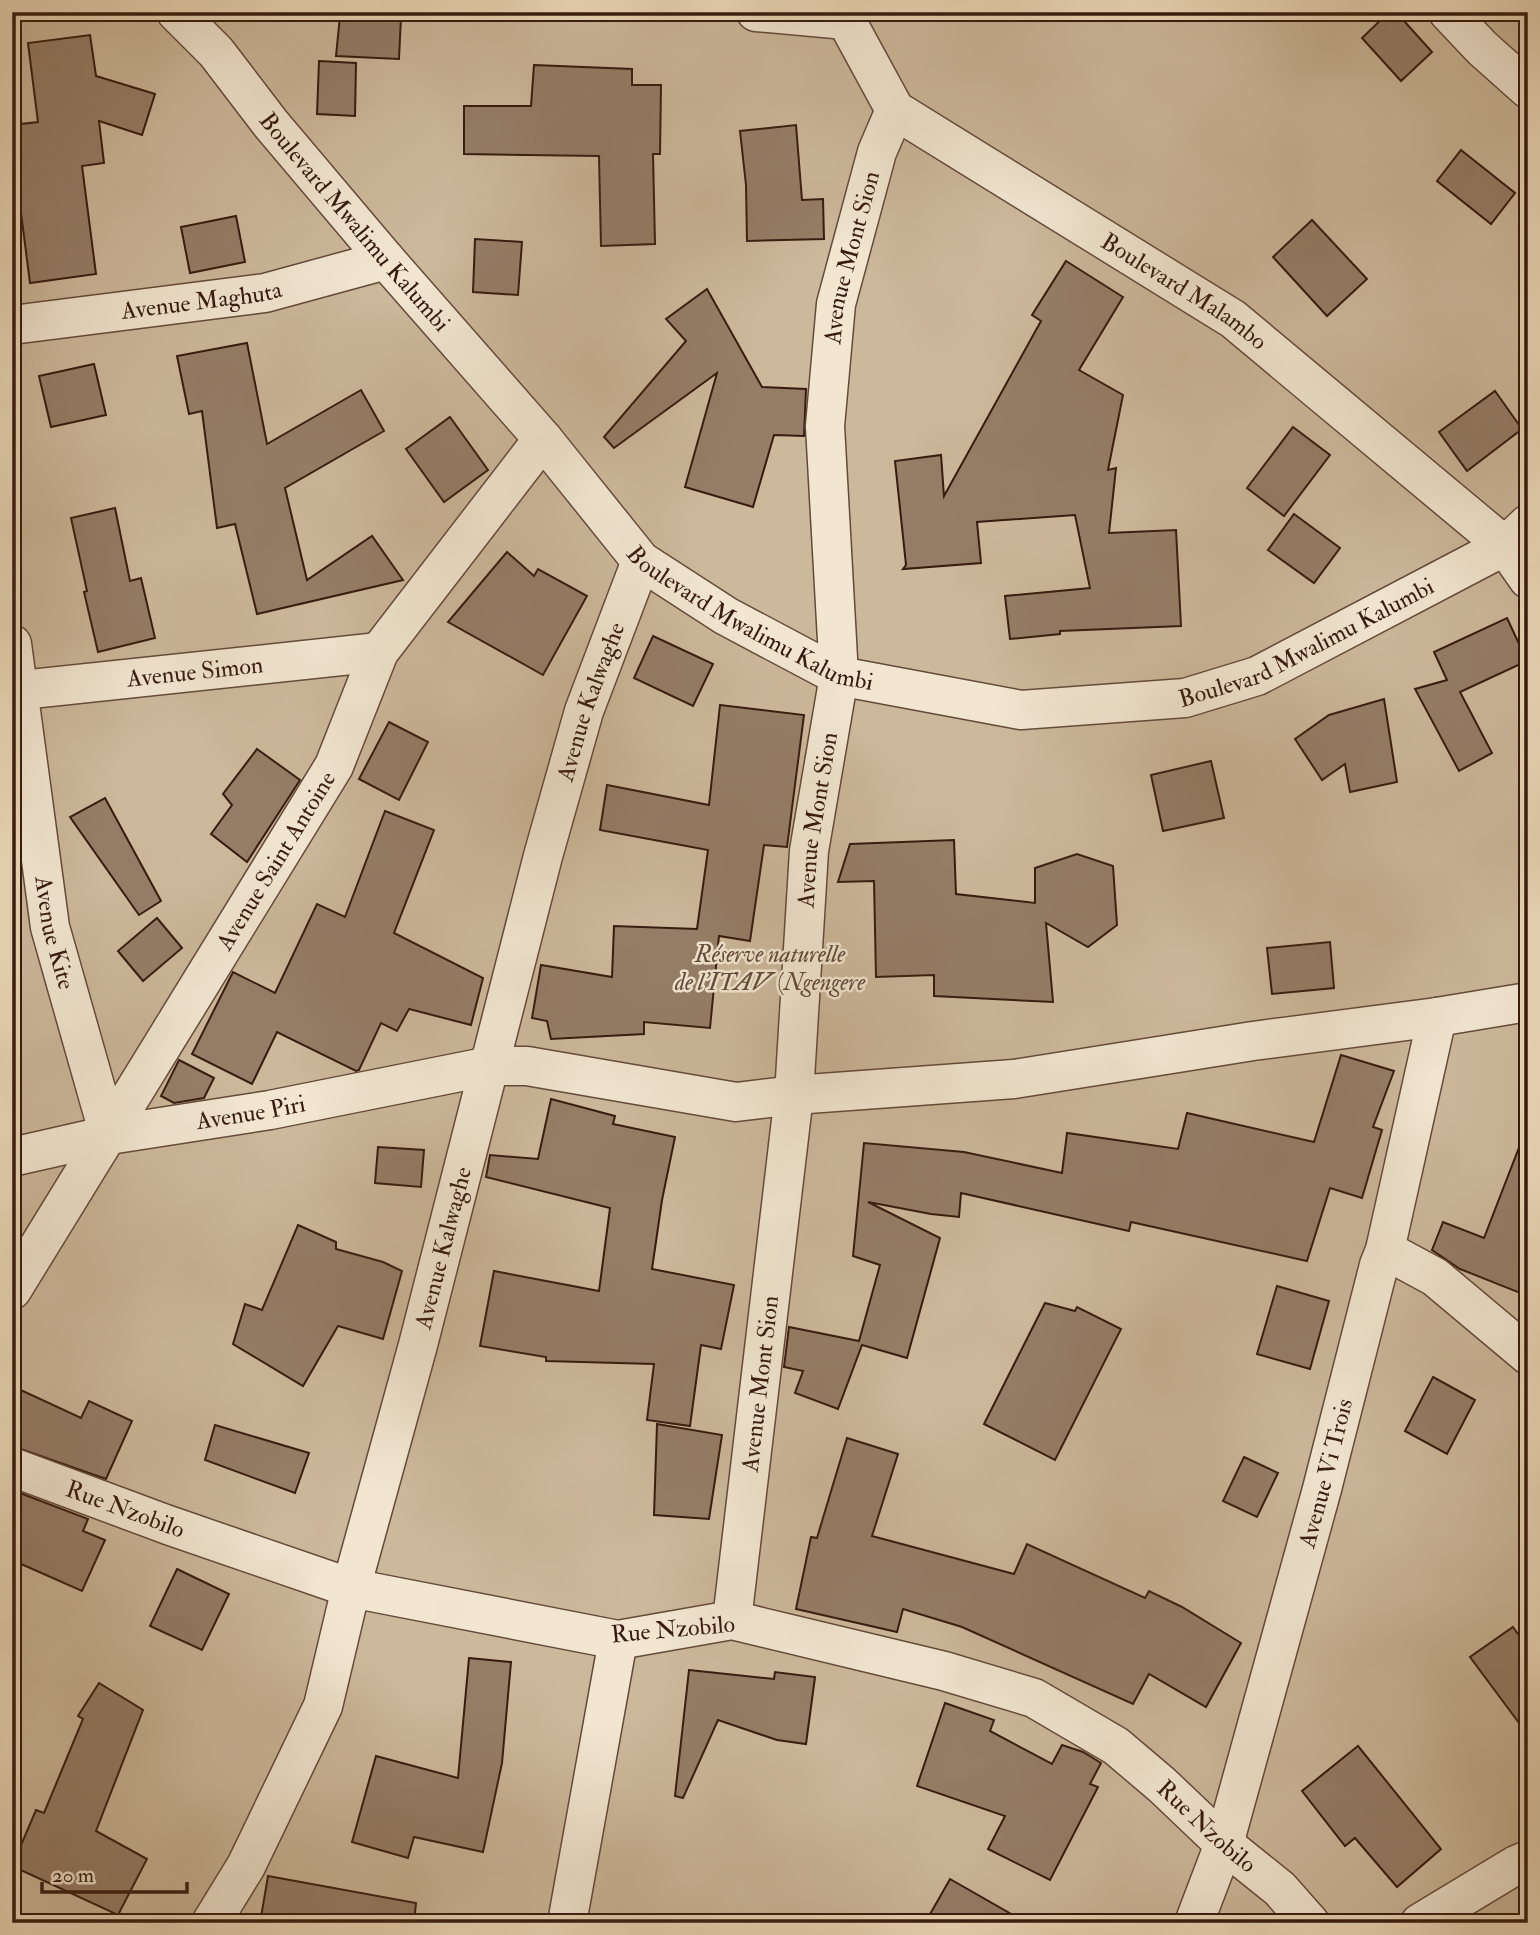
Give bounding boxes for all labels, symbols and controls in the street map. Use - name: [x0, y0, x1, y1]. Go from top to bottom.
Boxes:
- street label: Boulevard Mwalimu Kalumbi: [252, 106, 457, 338]
- street label: Avenue Mont Sion: [817, 168, 887, 347]
- street label: Boulevard Malambo: [1095, 226, 1274, 357]
- street label: Avenue Maghuta: [118, 274, 287, 327]
- street label: Boulevard Mwalimu Kalumbi: [619, 540, 876, 698]
- street label: Boulevard Mwalimu Kalumbi: [1175, 571, 1439, 715]
- street label: Avenue Kalwaghe: [550, 618, 632, 786]
- street label: Avenue Simon: [124, 649, 265, 695]
- street label: Avenue Mont Sion: [790, 730, 845, 910]
- street label: Avenue Saint Antoine: [209, 765, 343, 957]
- street label: Avenue Kite: [27, 873, 82, 993]
- park label: Réserve naturelle de l'ITAV (Ngengere: [674, 939, 866, 998]
- street label: Avenue Piri: [193, 1088, 308, 1137]
- street label: Avenue Kalwaghe: [407, 1164, 479, 1333]
- street label: Avenue Mont Sion: [734, 1294, 786, 1475]
- street label: Avenue Vi Trois: [1291, 1395, 1360, 1552]
- street label: Rue Nzobilo: [62, 1473, 189, 1546]
- street label: Rue Nzobilo: [610, 1609, 736, 1650]
- street label: Rue Nzobilo: [1150, 1773, 1263, 1880]
- scale bar: [42, 1851, 187, 1895]
- text: 20 m: [52, 1862, 94, 1889]

